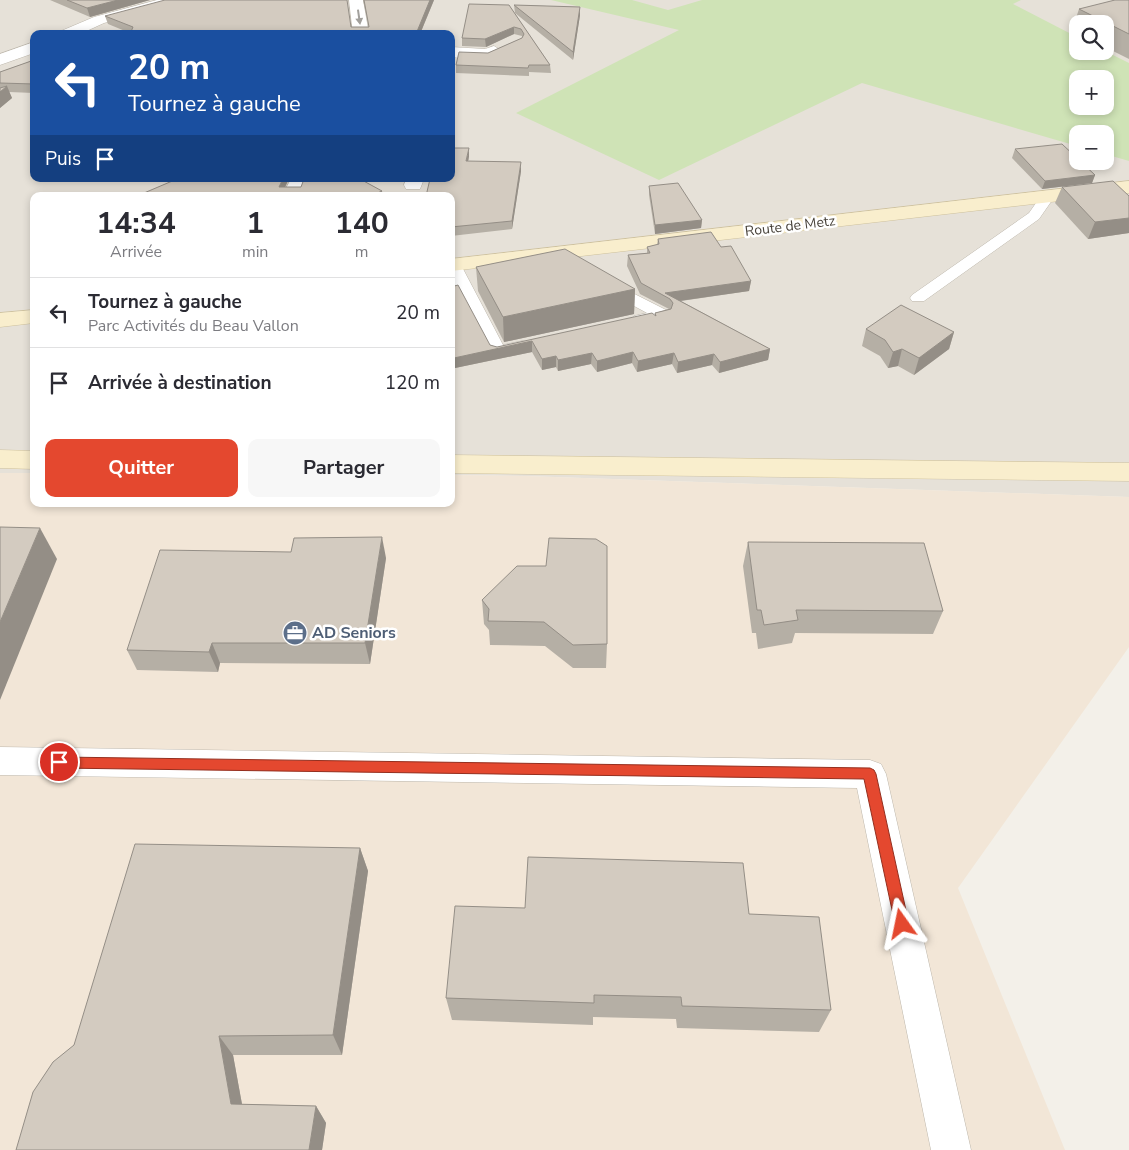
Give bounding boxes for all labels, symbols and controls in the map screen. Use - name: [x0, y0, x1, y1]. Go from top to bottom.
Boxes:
- one-way arrow: [356, 9, 364, 25]
- map controls: [1069, 15, 1114, 170]
- button: search: [1069, 15, 1114, 60]
- text: 20 m: [128, 44, 210, 91]
- icon: left: [45, 50, 110, 115]
- button: +: [1069, 70, 1114, 115]
- text: Tournez à gauche: [128, 89, 301, 119]
- button: −: [1069, 125, 1114, 170]
- icon: arrive: [91, 145, 119, 173]
- text: Puis: [45, 146, 81, 172]
- text: 14:34: [96, 203, 176, 244]
- text: 1: [246, 203, 264, 244]
- text: 140: [335, 203, 389, 244]
- street label: Route de Metz: [744, 211, 837, 241]
- text: Arrivée: [110, 241, 162, 263]
- text: min: [242, 241, 268, 263]
- text: m: [355, 241, 369, 263]
- text: Tournez à gauche: [88, 289, 242, 315]
- icon: left: [45, 299, 73, 327]
- text: 20 m: [396, 300, 440, 326]
- text: Parc Activités du Beau Vallon: [88, 315, 299, 337]
- icon: arrive: [45, 369, 73, 397]
- text: Arrivée à destination: [88, 370, 272, 396]
- text: 120 m: [385, 370, 440, 396]
- button: Quitter: [45, 439, 238, 497]
- button: Partager: [248, 439, 440, 497]
- office icon: AD Seniors: [282, 620, 308, 646]
- place label: AD Seniors: [312, 622, 396, 644]
- pin: [38, 741, 80, 783]
- icon: arrive: [45, 748, 73, 776]
- position arrow: [875, 897, 927, 949]

